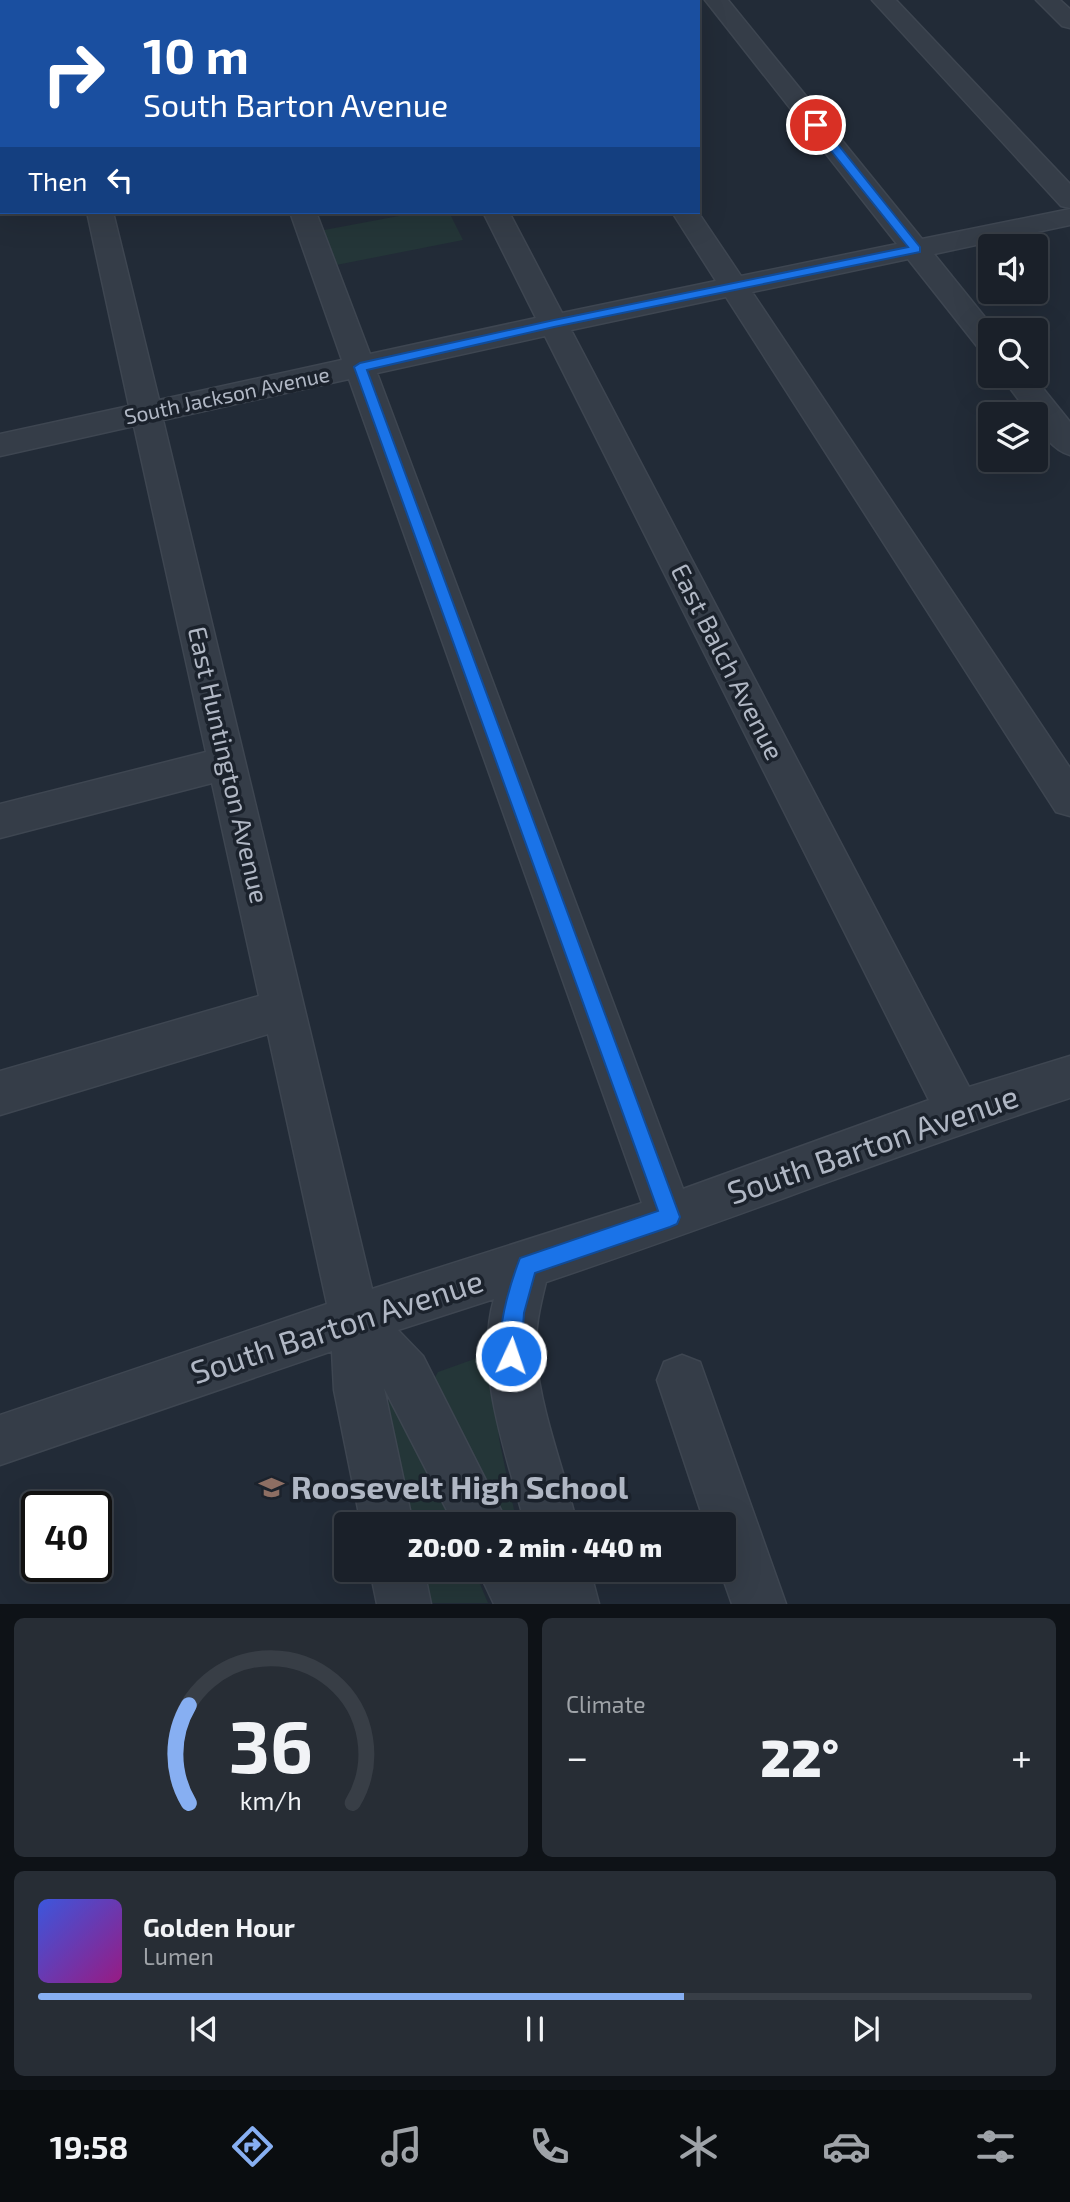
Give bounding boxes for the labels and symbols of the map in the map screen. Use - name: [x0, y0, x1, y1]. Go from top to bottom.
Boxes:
- pin: [786, 95, 846, 155]
- street label: South Jackson Avenue: [122, 361, 332, 428]
- street label: East Balch Avenue: [665, 558, 791, 765]
- street label: East Huntington Avenue: [183, 623, 276, 906]
- street label: South Barton Avenue: [722, 1075, 1023, 1211]
- street label: South Barton Avenue: [185, 1260, 487, 1390]
- position arrow: [474, 1319, 548, 1393]
- place label: Roosevelt High School: [291, 1467, 629, 1505]
- school or university icon: Roosevelt High School: [257, 1474, 285, 1502]
- speed limit sign: 40: [21, 1491, 112, 1582]

